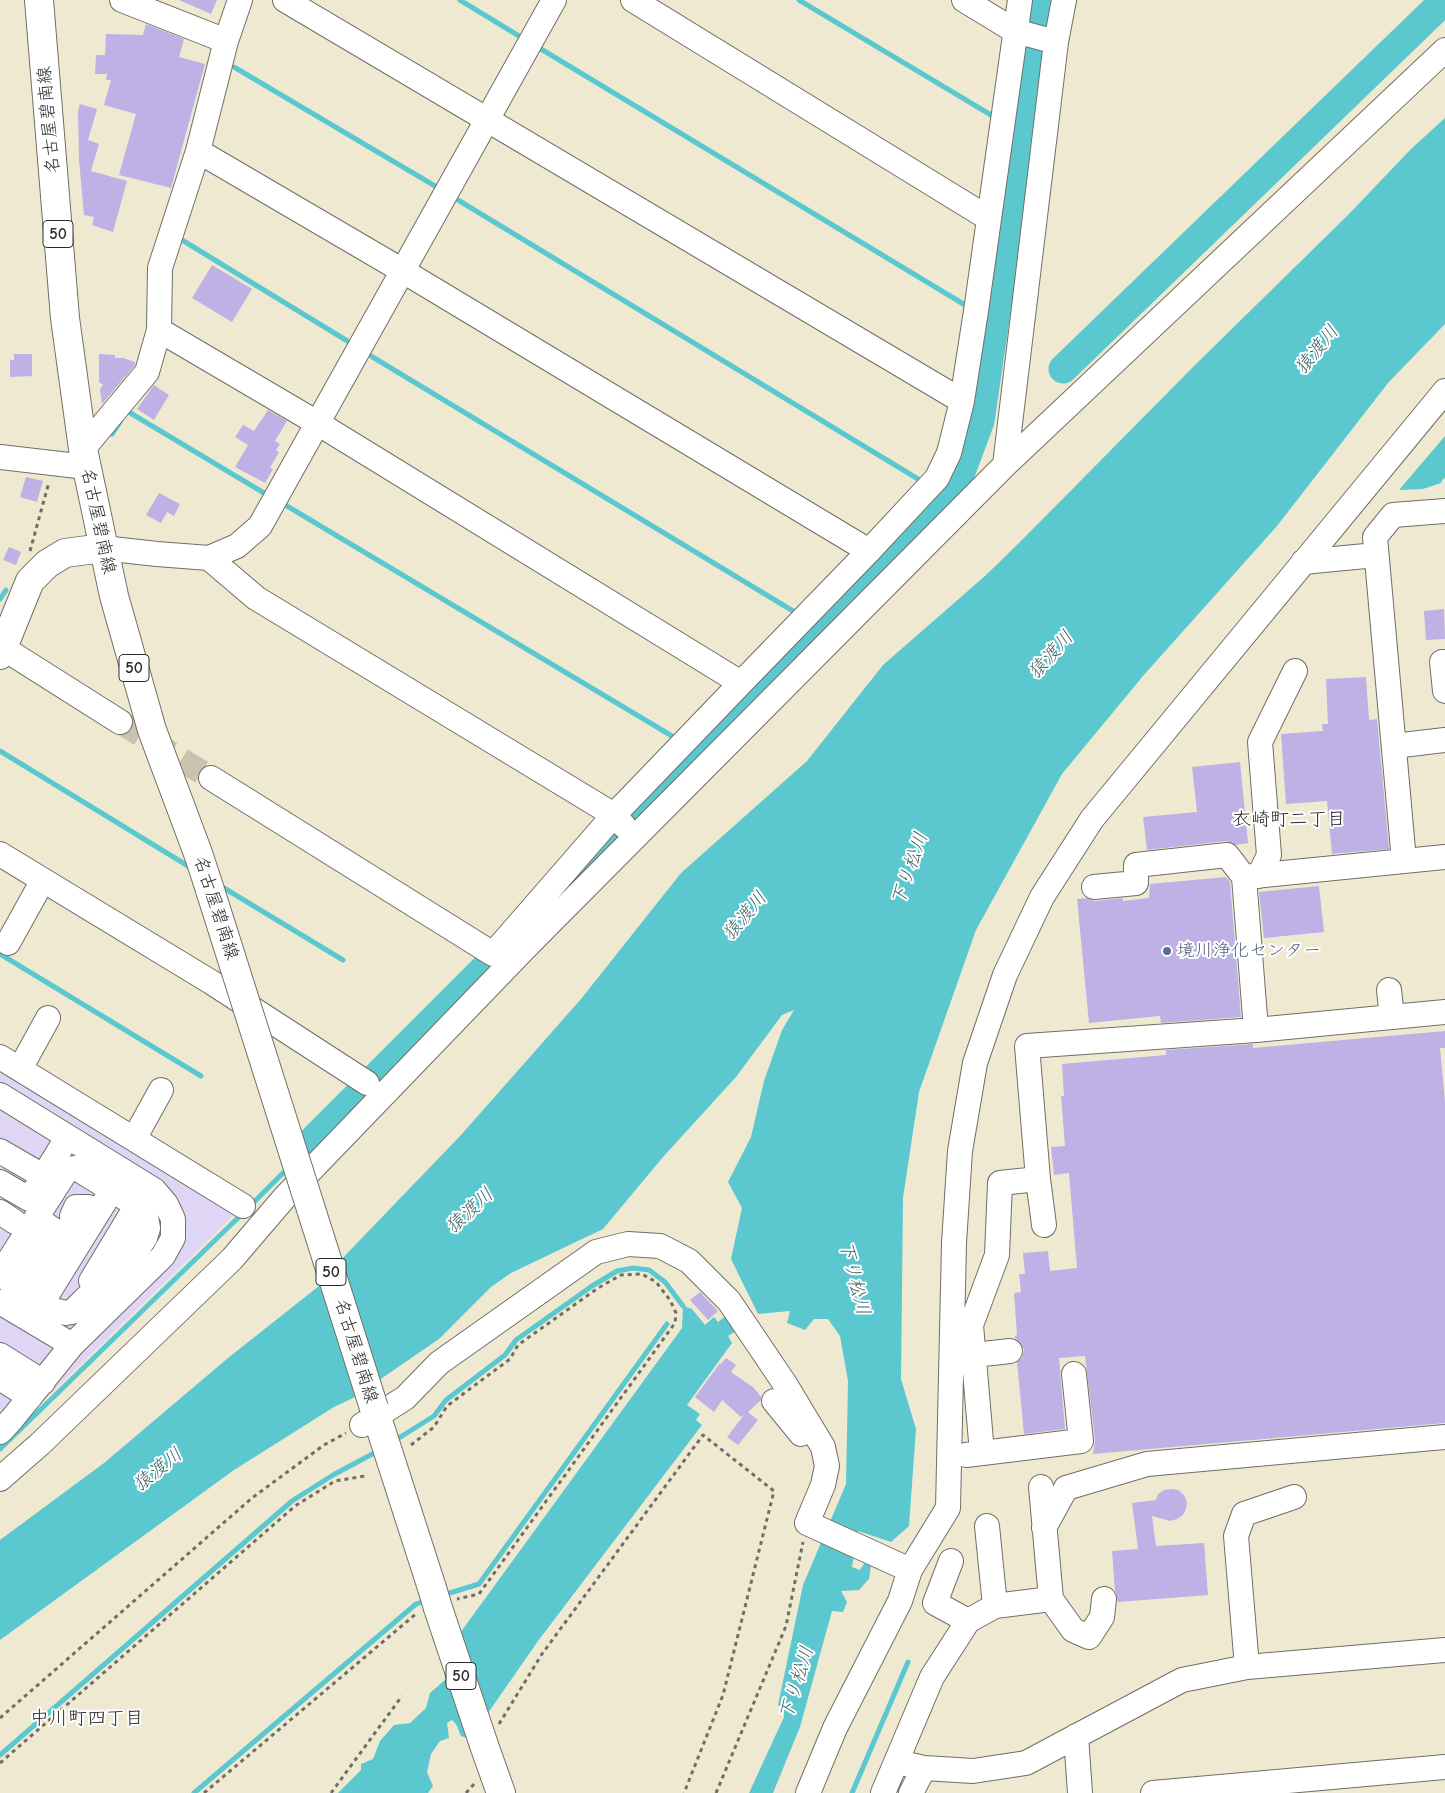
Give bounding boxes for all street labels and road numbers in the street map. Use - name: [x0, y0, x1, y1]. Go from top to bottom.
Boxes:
- street label: 名古屋碧南線: [34, 65, 64, 175]
- road number: 50: [43, 220, 73, 248]
- street label: 名古屋碧南線: [76, 466, 120, 576]
- road number: 50: [119, 654, 149, 681]
- street label: 名古屋碧南線: [189, 853, 243, 963]
- road number: 50: [316, 1258, 346, 1286]
- street label: 名古屋碧南線: [330, 1296, 382, 1406]
- road number: 50: [446, 1662, 476, 1690]

